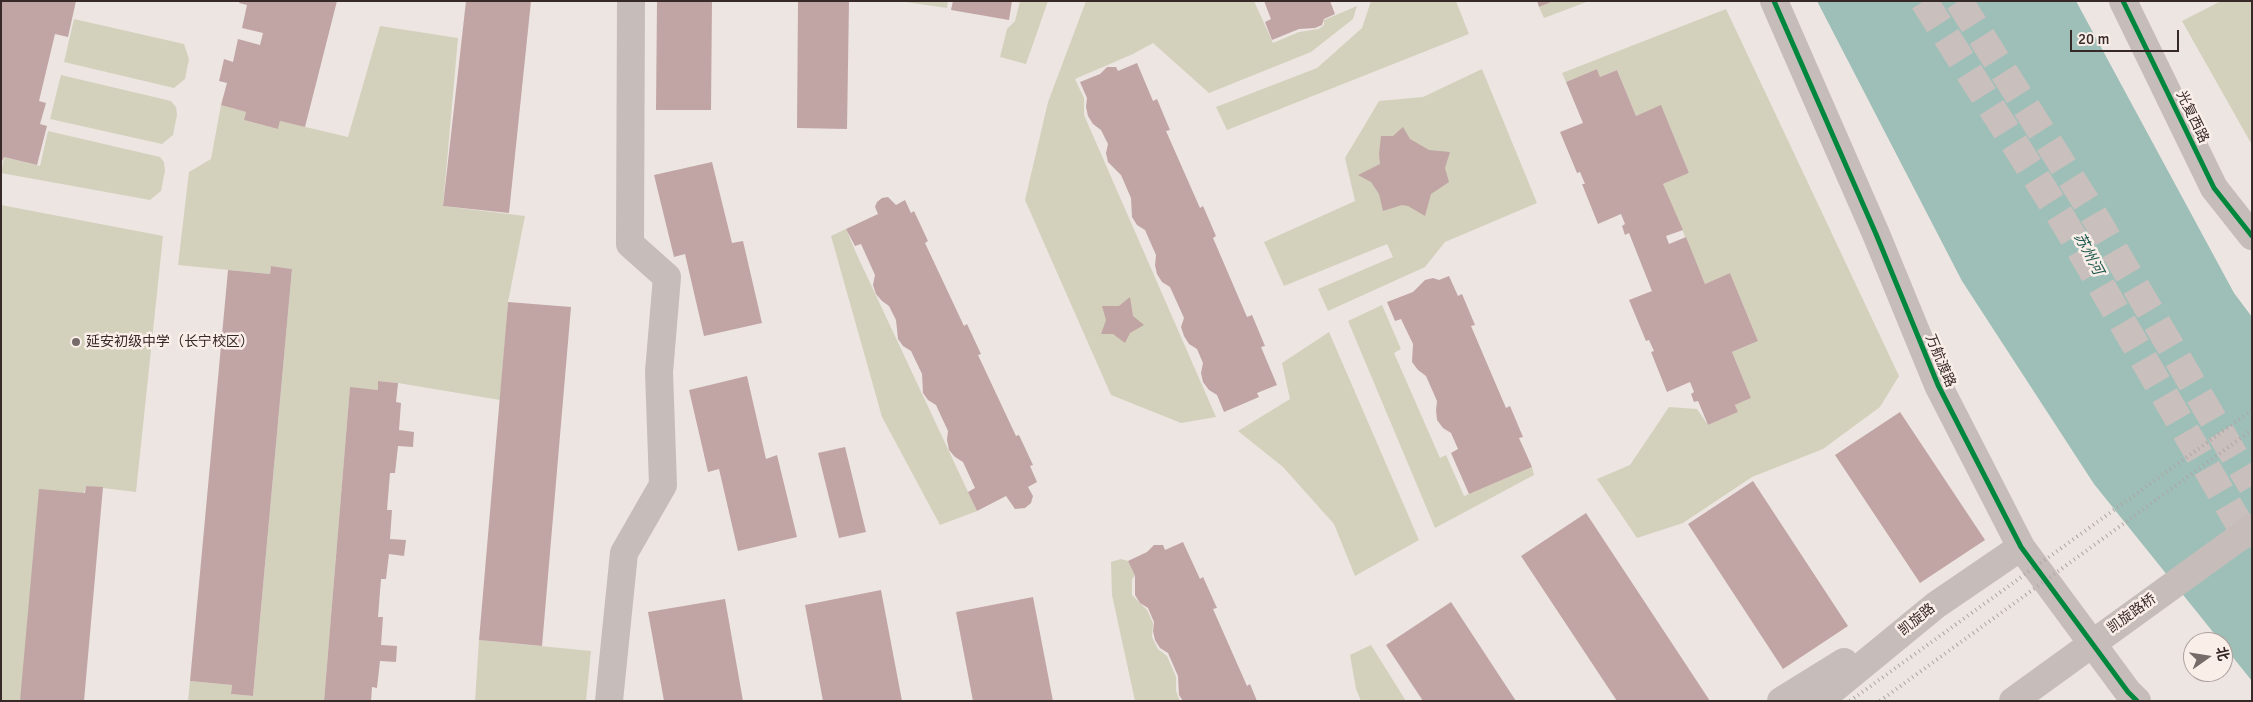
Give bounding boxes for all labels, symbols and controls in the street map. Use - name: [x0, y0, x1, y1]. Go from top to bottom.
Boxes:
- scale bar: [2073, 20, 2182, 52]
- text: 20 m: [2078, 30, 2109, 48]
- street label: 光复西路: [2172, 88, 2212, 146]
- water label: 苏州河: [2069, 230, 2107, 278]
- street label: 万航渡路: [1921, 332, 1959, 390]
- place label: 延安初级中学（长宁校区）: [86, 334, 254, 350]
- marker: 延安初级中学（长宁校区）: [70, 336, 82, 348]
- street label: 凯旋路桥: [2104, 591, 2160, 637]
- street label: 凯旋路: [1895, 600, 1939, 640]
- north arrow: [2183, 632, 2233, 682]
- text: 北: [2212, 645, 2232, 662]

